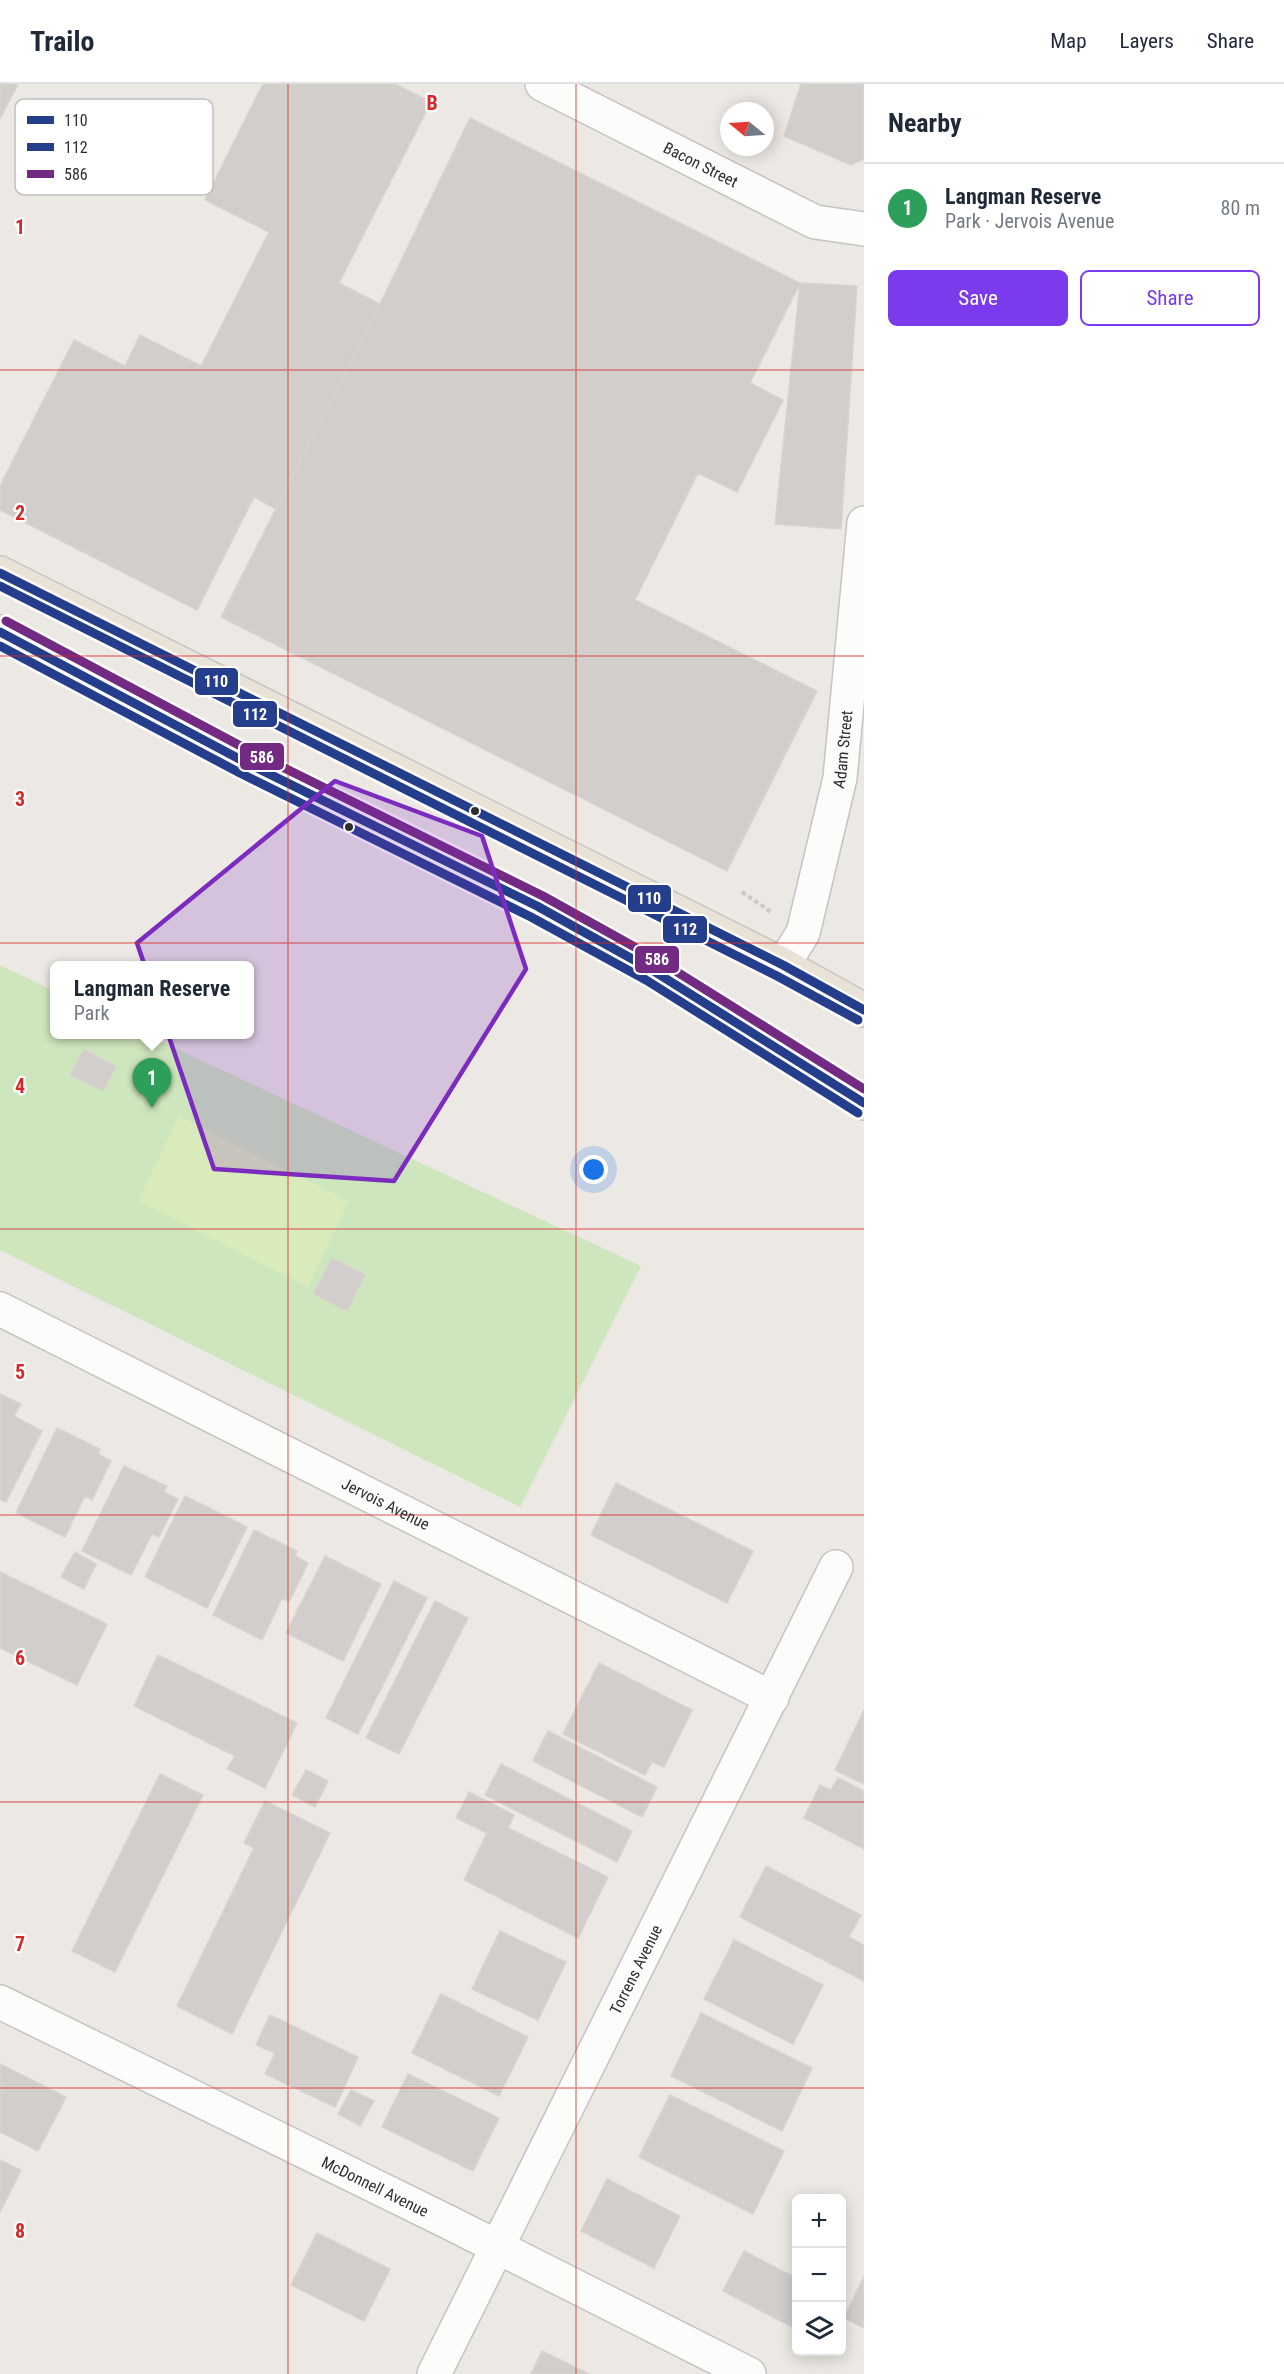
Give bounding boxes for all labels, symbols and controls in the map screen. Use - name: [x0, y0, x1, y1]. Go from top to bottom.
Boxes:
- text: Trailo: [30, 25, 94, 58]
- text: Map: [1050, 29, 1087, 53]
- text: Layers: [1120, 29, 1174, 53]
- text: Share: [1207, 29, 1254, 53]
- text: B: [426, 91, 438, 115]
- legend: [15, 99, 213, 195]
- north arrow: [720, 102, 774, 156]
- text: Nearby: [888, 108, 962, 138]
- text: 110: [64, 111, 88, 130]
- text: 112: [64, 138, 88, 157]
- street label: Bacon Street: [661, 138, 741, 191]
- text: 586: [64, 165, 88, 184]
- text: Langman Reserve: [945, 184, 1101, 209]
- text: 1: [902, 196, 913, 220]
- text: 80 m: [1221, 196, 1260, 220]
- text: Park · Jervois Avenue: [945, 209, 1114, 233]
- text: 1: [15, 215, 25, 239]
- button: Save: [888, 270, 1068, 326]
- button: Share: [1080, 270, 1260, 326]
- text: 2: [15, 501, 25, 525]
- line badge: 110: [194, 667, 239, 696]
- text: 110: [204, 672, 228, 691]
- line badge: 112: [232, 700, 278, 728]
- text: 112: [243, 705, 267, 724]
- street label: Adam Street: [828, 709, 856, 790]
- line badge: 586: [239, 742, 285, 771]
- text: 586: [250, 748, 274, 767]
- text: 3: [15, 787, 25, 811]
- unlabelled marker: [469, 805, 481, 817]
- unlabelled marker: [343, 821, 355, 833]
- line badge: 110: [627, 884, 672, 913]
- text: 110: [637, 889, 661, 908]
- line badge: 112: [662, 915, 708, 944]
- text: 112: [673, 920, 697, 939]
- line badge: 586: [634, 945, 680, 974]
- text: 586: [645, 950, 669, 969]
- popup: [50, 961, 254, 1039]
- text: Langman Reserve: [74, 976, 230, 1001]
- text: Park: [74, 1001, 110, 1025]
- pin: 1: [132, 1058, 172, 1108]
- text: 4: [15, 1074, 25, 1098]
- your location: [579, 1155, 608, 1184]
- text: 5: [15, 1360, 25, 1384]
- street label: Jervois Avenue: [339, 1473, 433, 1533]
- text: 6: [15, 1646, 25, 1670]
- street label: Torrens Avenue: [605, 1922, 666, 2017]
- text: 7: [15, 1932, 25, 1956]
- street label: McDonnell Avenue: [319, 2152, 432, 2221]
- map controls: [792, 2194, 846, 2356]
- button: +: [792, 2194, 846, 2248]
- text: 8: [15, 2219, 25, 2243]
- button: −: [792, 2248, 846, 2302]
- button: layers: [792, 2302, 846, 2356]

